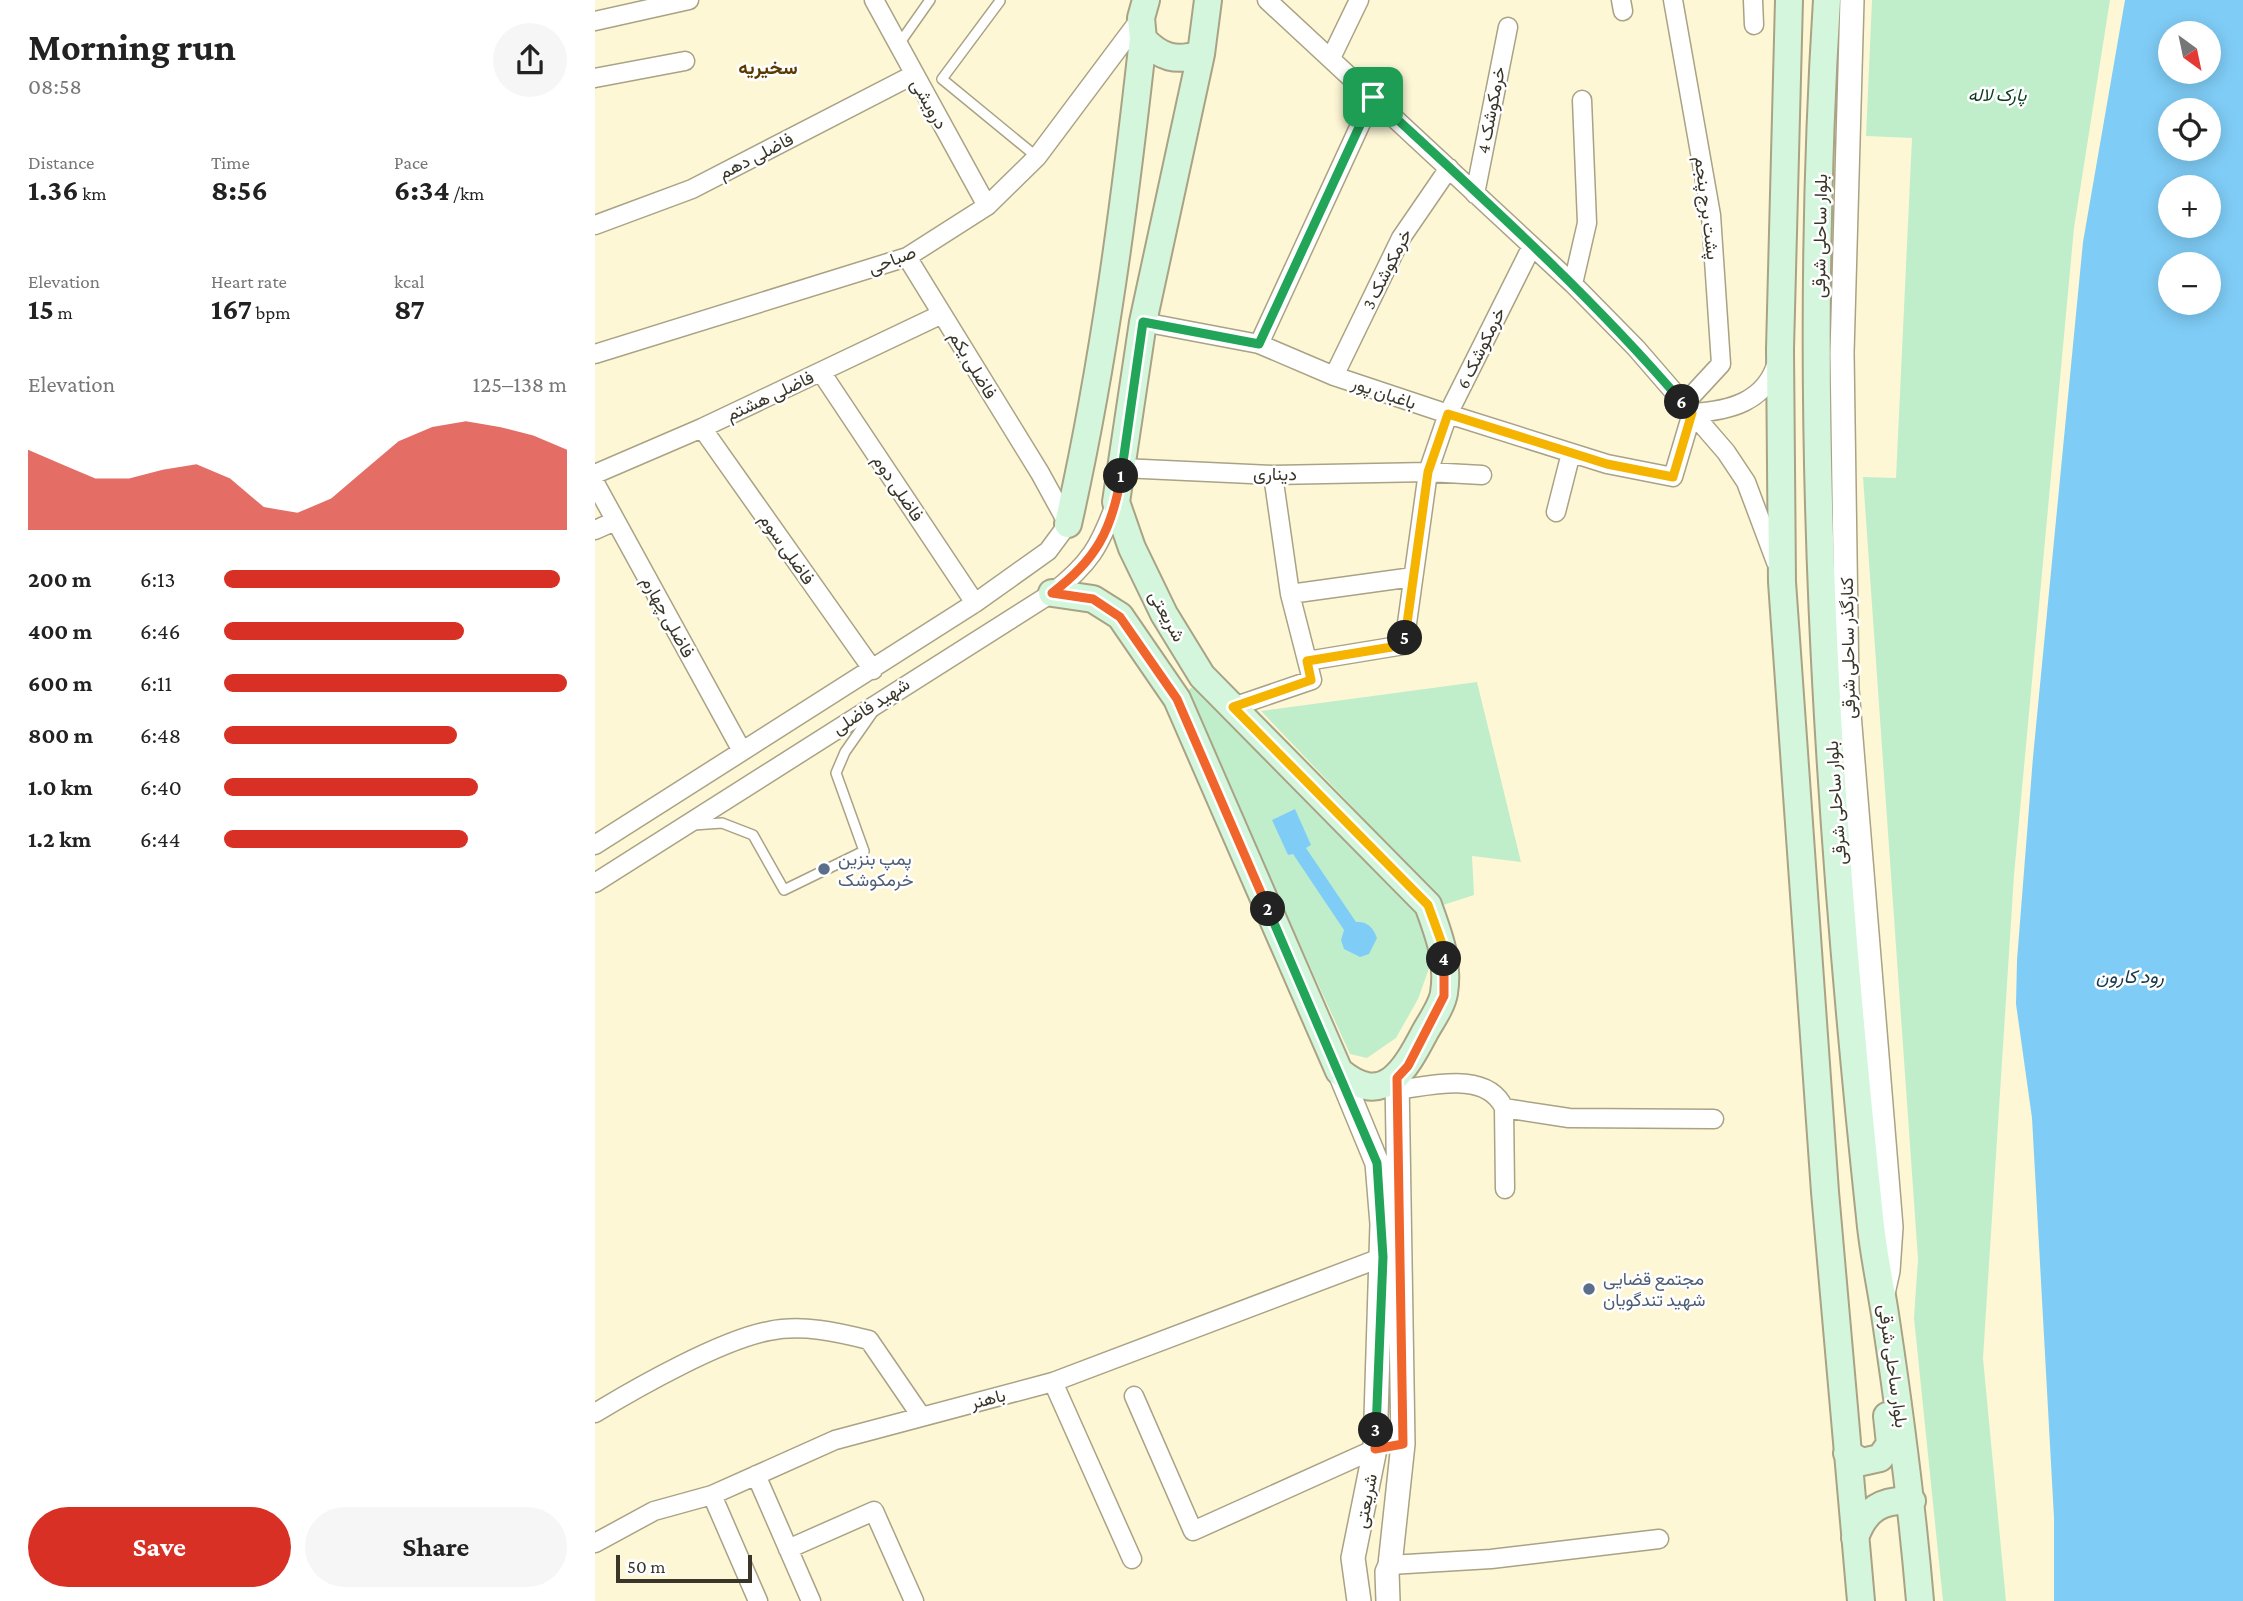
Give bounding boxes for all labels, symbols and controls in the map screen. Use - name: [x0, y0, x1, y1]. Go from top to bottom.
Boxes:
- north arrow: [2158, 21, 2221, 84]
- map controls: [2158, 21, 2221, 315]
- button: share: [493, 23, 567, 97]
- text: Morning run: [28, 26, 236, 68]
- district label: سخیریه: [738, 57, 798, 80]
- street label: خرمکوشک 4: [1473, 65, 1510, 155]
- pin: [1343, 67, 1403, 127]
- text: 08:58: [28, 73, 82, 99]
- street label: درویشی: [906, 75, 951, 133]
- icon: arrive: [1354, 78, 1392, 116]
- park label: پارک لاله: [1968, 85, 2027, 107]
- button: locate: [2158, 98, 2221, 161]
- street label: فاضلی دهم: [715, 129, 798, 185]
- text: Distance: [28, 152, 94, 173]
- text: Time: [211, 152, 250, 173]
- text: Pace: [394, 152, 428, 173]
- street label: پشت برج پنجم: [1689, 155, 1723, 261]
- text: 1.36: [28, 173, 79, 206]
- text: 8:56: [211, 173, 268, 206]
- text: 6:34: [394, 173, 450, 206]
- street label: بلوار ساحلی شرقی: [1809, 174, 1832, 298]
- button: +: [2158, 175, 2221, 238]
- text: km: [79, 183, 107, 204]
- text: /km: [450, 183, 484, 204]
- street label: خرمکوشک 3: [1358, 225, 1417, 313]
- street label: صباحی: [865, 242, 919, 279]
- button: −: [2158, 252, 2221, 315]
- text: Elevation: [28, 271, 100, 292]
- text: Heart rate: [211, 271, 287, 292]
- text: kcal: [394, 271, 425, 292]
- text: 15: [28, 292, 54, 325]
- text: 167: [211, 292, 252, 325]
- text: 87: [394, 292, 425, 325]
- text: m: [54, 302, 73, 323]
- text: bpm: [252, 302, 291, 323]
- street label: خرمکوشک 6: [1453, 304, 1510, 392]
- street label: فاضلی یکم: [943, 328, 1001, 403]
- street label: فاضلی هشتم: [723, 367, 818, 427]
- text: Elevation: [28, 371, 115, 397]
- text: 125–138 m: [473, 371, 567, 397]
- street label: باغبان پور: [1348, 372, 1419, 415]
- pin: 6: [1665, 384, 1699, 420]
- text: 6: [1676, 391, 1687, 412]
- street label: فاضلی دوم: [867, 451, 928, 526]
- pin: 1: [1103, 458, 1139, 494]
- street label: دیناری: [1253, 464, 1297, 485]
- text: 1: [1117, 465, 1124, 486]
- street label: فاضلی سوم: [754, 510, 819, 589]
- text: 200 m: [28, 566, 92, 592]
- text: 6:13: [140, 566, 176, 592]
- street label: فاضلی چهارم: [636, 573, 699, 662]
- street label: کنارگذر ساحلی شرقی: [1837, 577, 1860, 719]
- street label: شریعتی: [1144, 587, 1189, 645]
- text: 400 m: [28, 618, 92, 644]
- text: 6:46: [140, 618, 180, 644]
- pin: 5: [1387, 620, 1423, 656]
- text: 5: [1400, 627, 1409, 648]
- text: 600 m: [28, 670, 92, 696]
- text: 6:11: [140, 670, 172, 696]
- street label: شهید فاضلی: [829, 674, 914, 739]
- text: 800 m: [28, 722, 93, 748]
- text: 6:48: [140, 722, 181, 748]
- street label: بلوار ساحلی شرقی: [1822, 740, 1851, 866]
- text: 1.0 km: [28, 774, 93, 800]
- text: 6:40: [140, 774, 182, 800]
- text: 1.2 km: [28, 826, 91, 852]
- text: 6:44: [140, 826, 180, 852]
- place label: پمپ بنزین خرمکوشک: [838, 849, 914, 891]
- marker: پمپ بنزین خرمکوشک: [816, 861, 832, 877]
- pin: 2: [1251, 892, 1285, 926]
- text: 2: [1263, 898, 1272, 919]
- pin: 4: [1427, 942, 1461, 976]
- text: 4: [1438, 948, 1449, 969]
- water label: رود کارون: [2096, 966, 2165, 988]
- place label: مجتمع قضایی شهید تندگویان: [1603, 1269, 1706, 1311]
- marker: مجتمع قضایی شهید تندگویان: [1581, 1281, 1597, 1297]
- street label: بلوار ساحلی شرقی: [1873, 1303, 1912, 1429]
- street label: باهنر: [967, 1385, 1008, 1414]
- pin: 3: [1359, 1412, 1393, 1448]
- text: 3: [1371, 1419, 1380, 1440]
- street label: شریعتی: [1351, 1472, 1382, 1530]
- button: Save: [28, 1507, 291, 1587]
- button: Share: [305, 1507, 567, 1587]
- scale bar: [616, 1552, 753, 1584]
- text: 50 m: [627, 1556, 666, 1577]

